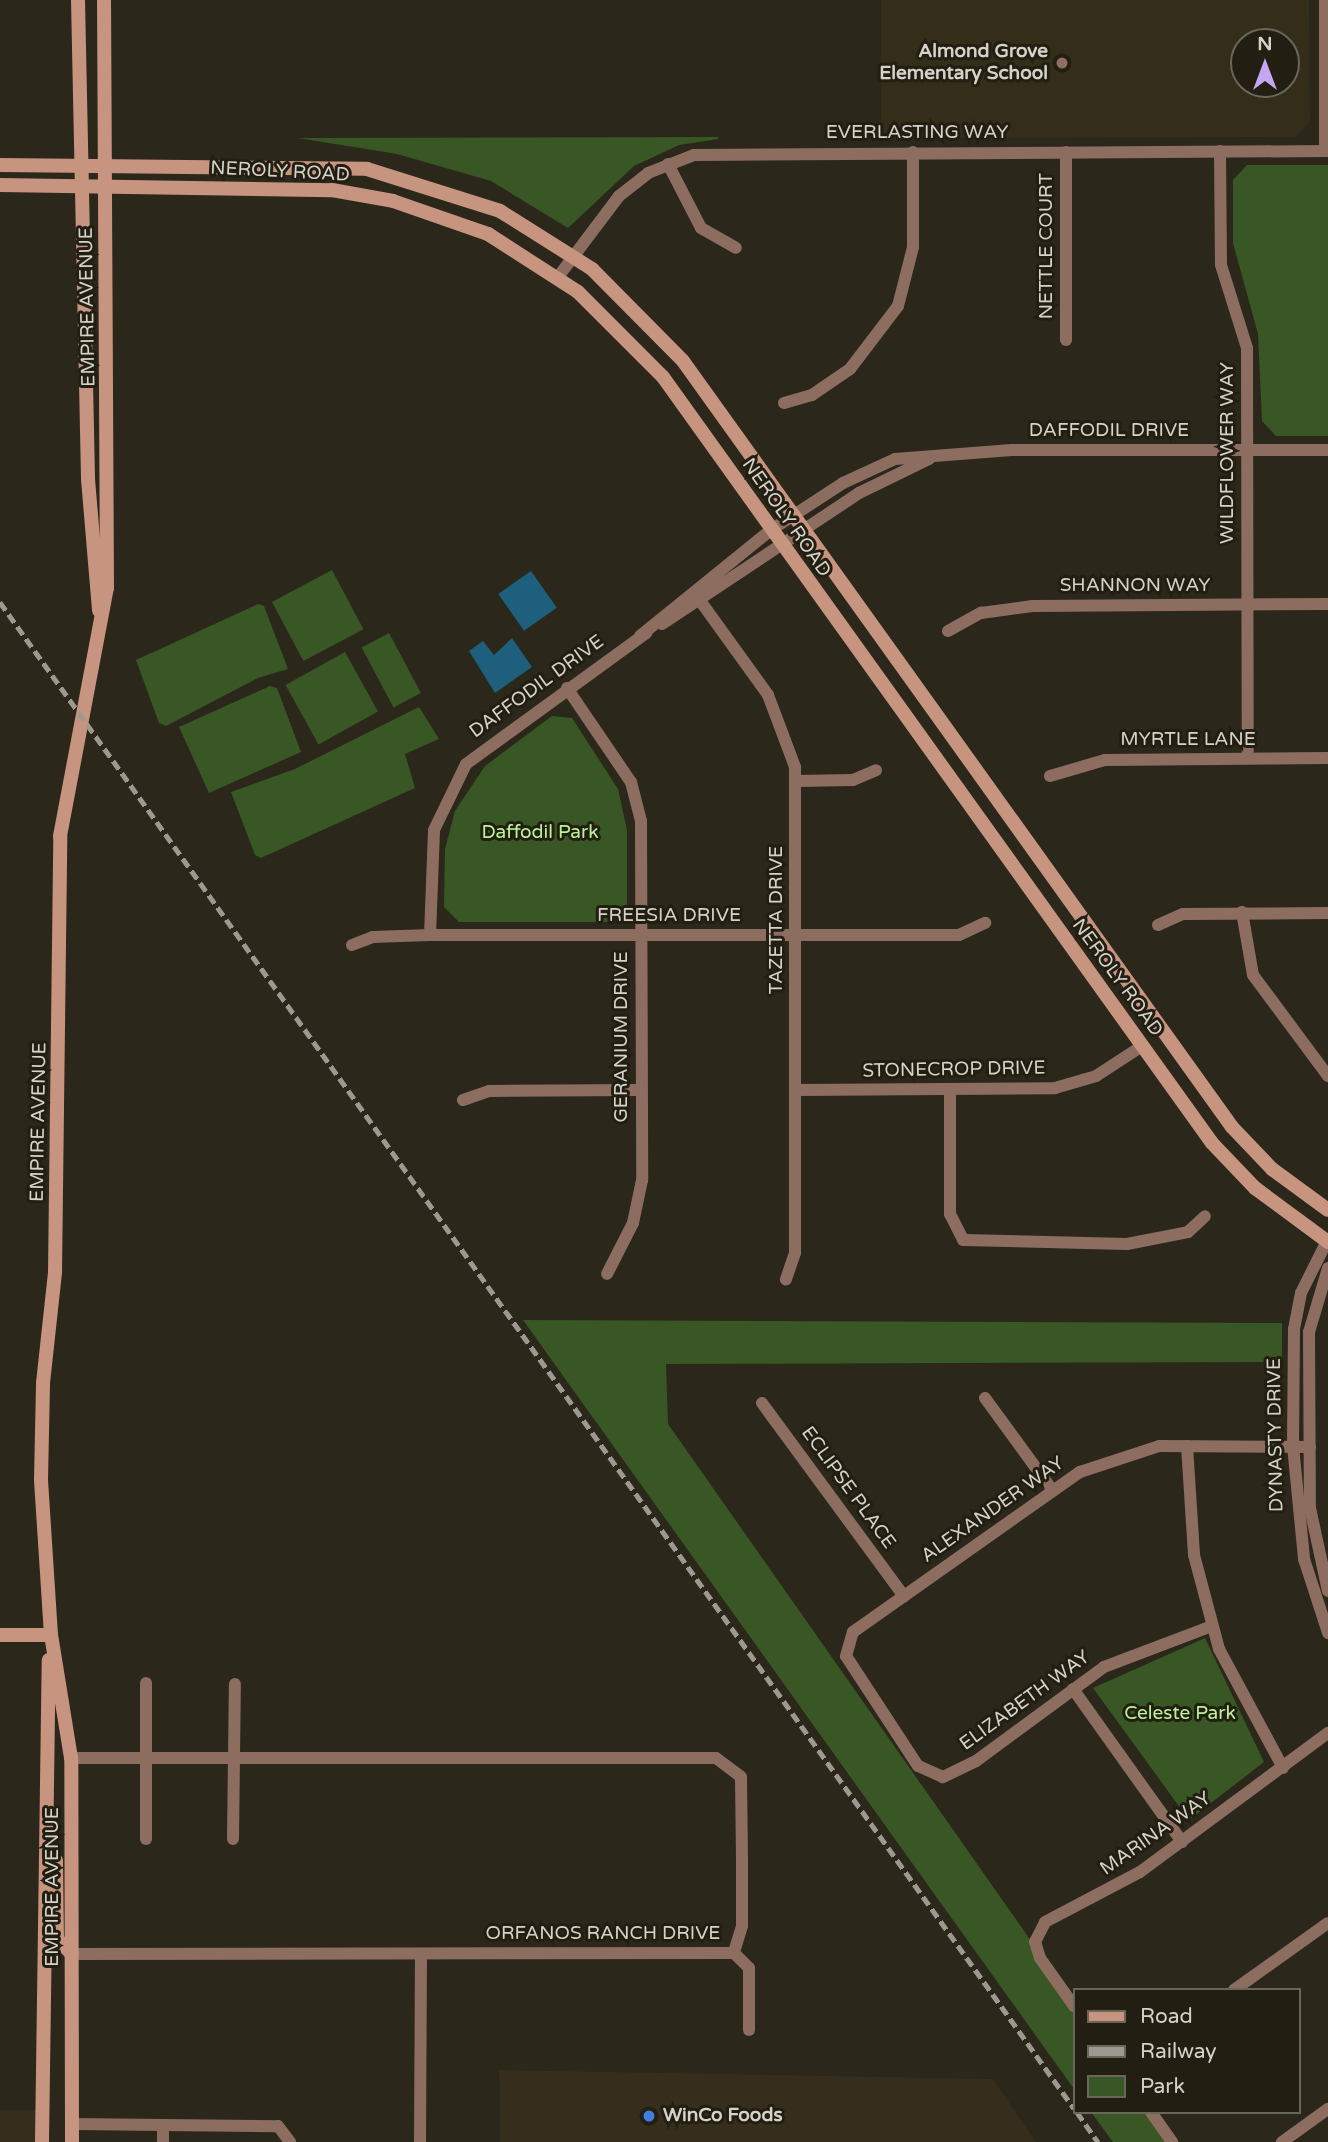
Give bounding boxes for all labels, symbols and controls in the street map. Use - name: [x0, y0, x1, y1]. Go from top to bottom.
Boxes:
- north arrow: [1230, 28, 1300, 98]
- text: N: [1257, 33, 1273, 55]
- place label: Almond Grove Elementary School: [879, 41, 1048, 85]
- marker: Almond Grove Elementary School: [1054, 55, 1070, 71]
- street label: EVERLASTING WAY: [826, 122, 1008, 144]
- street label: NEROLY ROAD: [210, 157, 350, 187]
- street label: NETTLE COURT: [1036, 173, 1058, 319]
- street label: EMPIRE AVENUE: [75, 227, 101, 387]
- street label: WILDFLOWER WAY: [1217, 362, 1239, 544]
- street label: DAFFODIL DRIVE: [1029, 420, 1189, 442]
- street label: NEROLY ROAD: [737, 454, 835, 582]
- street label: SHANNON WAY: [1060, 575, 1210, 597]
- street label: DAFFODIL DRIVE: [465, 631, 609, 743]
- street label: MYRTLE LANE: [1120, 729, 1256, 751]
- park label: Daffodil Park: [481, 822, 599, 844]
- street label: TAZETTA DRIVE: [766, 846, 788, 994]
- street label: FREESIA DRIVE: [597, 905, 741, 927]
- street label: NEROLY ROAD: [1067, 915, 1167, 1041]
- street label: GERANIUM DRIVE: [611, 951, 633, 1123]
- street label: EMPIRE AVENUE: [26, 1042, 52, 1202]
- street label: STONECROP DRIVE: [862, 1057, 1046, 1083]
- street label: DYNASTY DRIVE: [1263, 1358, 1289, 1512]
- street label: ECLIPSE PLACE: [796, 1422, 900, 1554]
- street label: ALEXANDER WAY: [917, 1452, 1069, 1568]
- street label: ELIZABETH WAY: [955, 1646, 1095, 1756]
- park label: Celeste Park: [1124, 1703, 1236, 1725]
- street label: MARINA WAY: [1096, 1787, 1216, 1881]
- street label: EMPIRE AVENUE: [42, 1807, 64, 1967]
- street label: ORFANOS RANCH DRIVE: [486, 1923, 720, 1945]
- legend: [1072, 1988, 1300, 2114]
- text: Road: [1140, 2004, 1193, 2029]
- text: Railway: [1140, 2039, 1217, 2064]
- text: Park: [1140, 2074, 1185, 2099]
- place label: WinCo Foods: [663, 2105, 783, 2127]
- marker: WinCo Foods: [641, 2108, 657, 2124]

